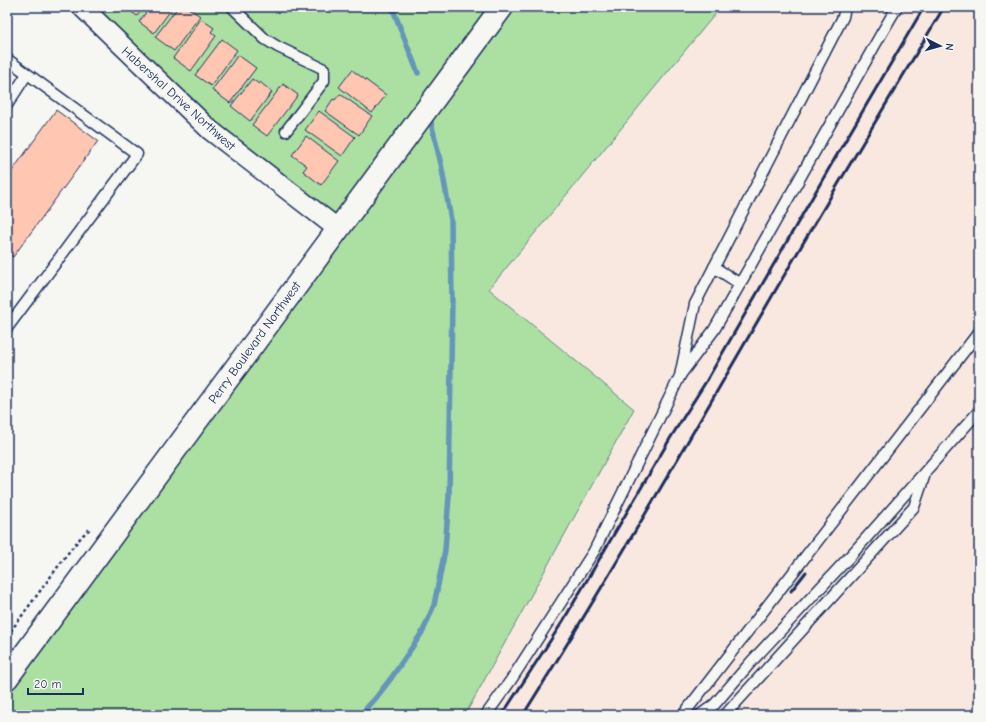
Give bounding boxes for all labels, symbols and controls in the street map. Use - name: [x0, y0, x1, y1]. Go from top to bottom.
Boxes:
- north arrow: [920, 26, 960, 66]
- street label: Habershal Drive Northwest: [119, 43, 240, 154]
- text: N: [943, 43, 956, 51]
- street label: Perry Boulevard Northwest: [205, 277, 304, 406]
- scale bar: [28, 670, 83, 696]
- text: 20 m: [34, 677, 62, 691]

